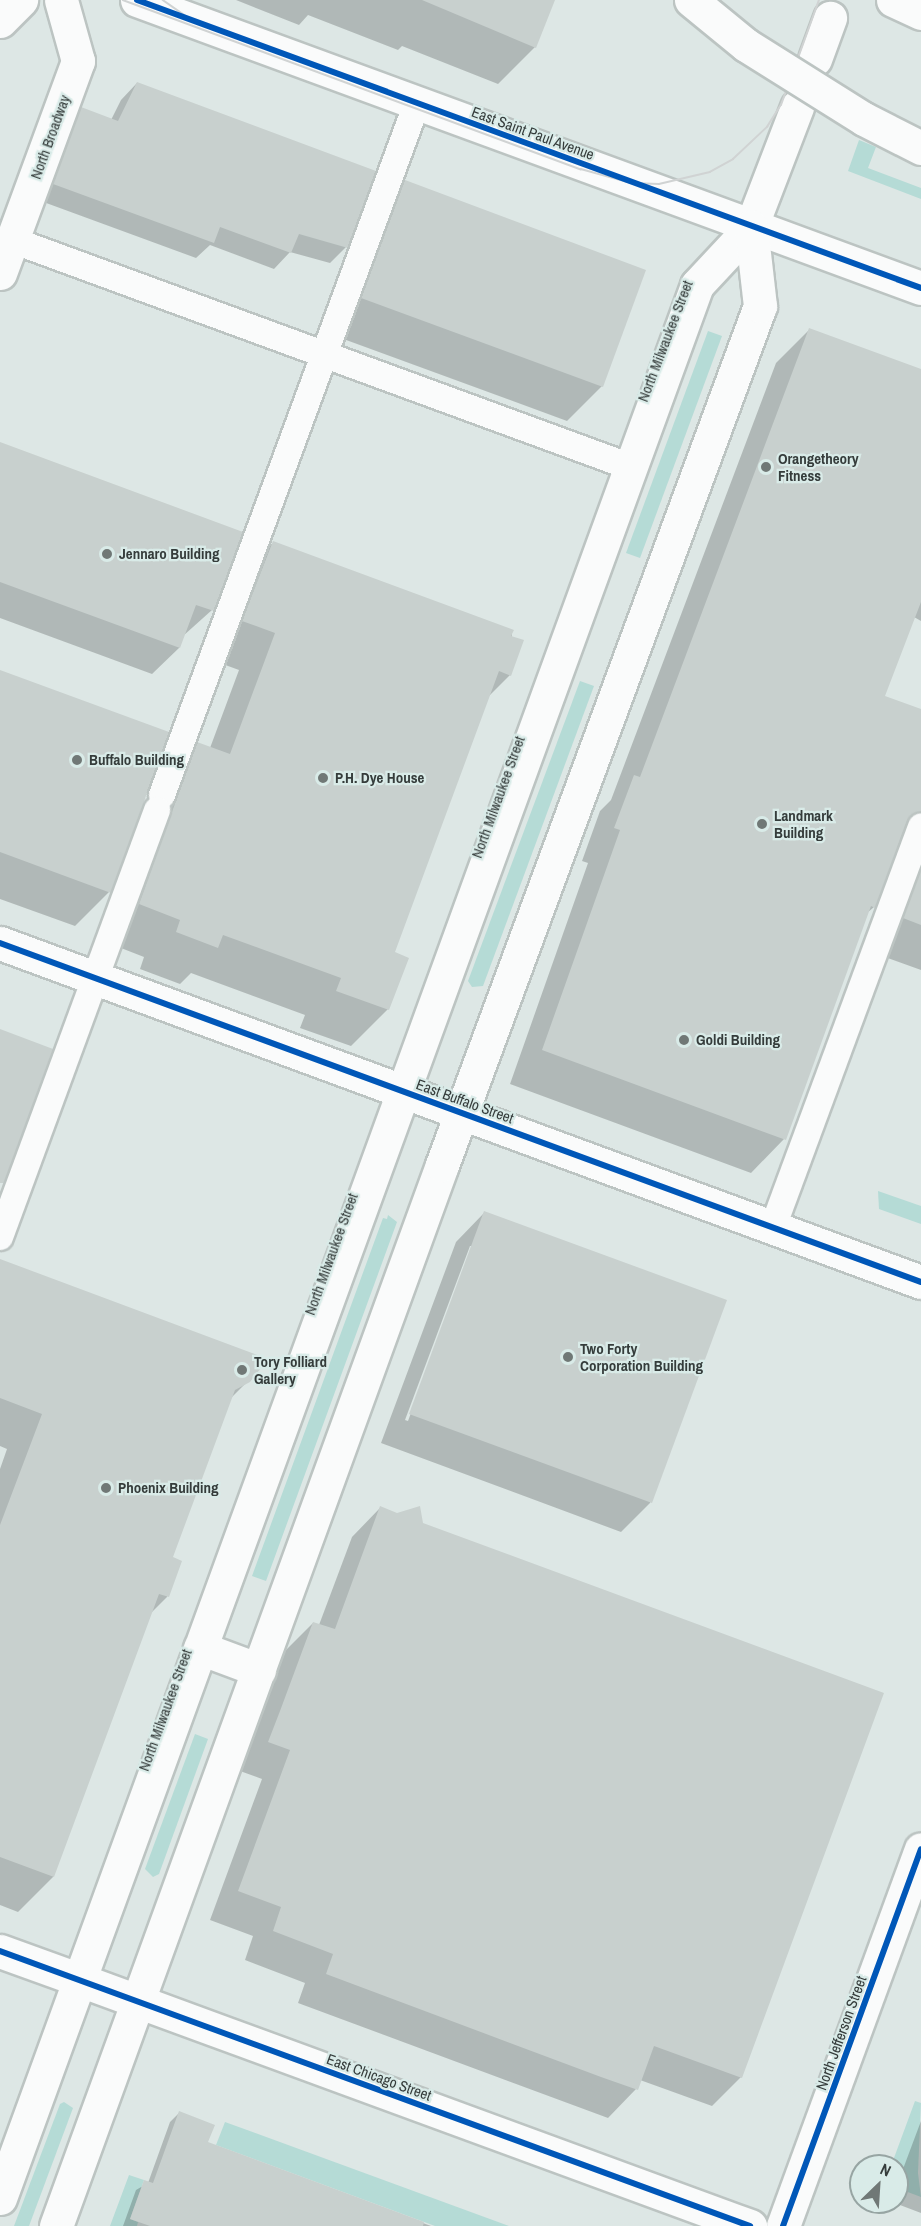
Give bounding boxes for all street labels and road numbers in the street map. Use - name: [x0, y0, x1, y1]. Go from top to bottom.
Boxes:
- street label: North Broadway: [26, 92, 74, 182]
- street label: East Saint Paul Avenue: [469, 102, 597, 164]
- street label: North Milwaukee Street: [634, 278, 696, 404]
- street label: North Milwaukee Street: [468, 734, 528, 860]
- street label: East Buffalo Street: [414, 1075, 516, 1127]
- street label: North Milwaukee Street: [301, 1191, 361, 1317]
- street label: North Milwaukee Street: [135, 1647, 195, 1773]
- street label: North Jefferson Street: [812, 1973, 870, 2093]
- street label: East Chicago Street: [324, 2050, 434, 2104]

